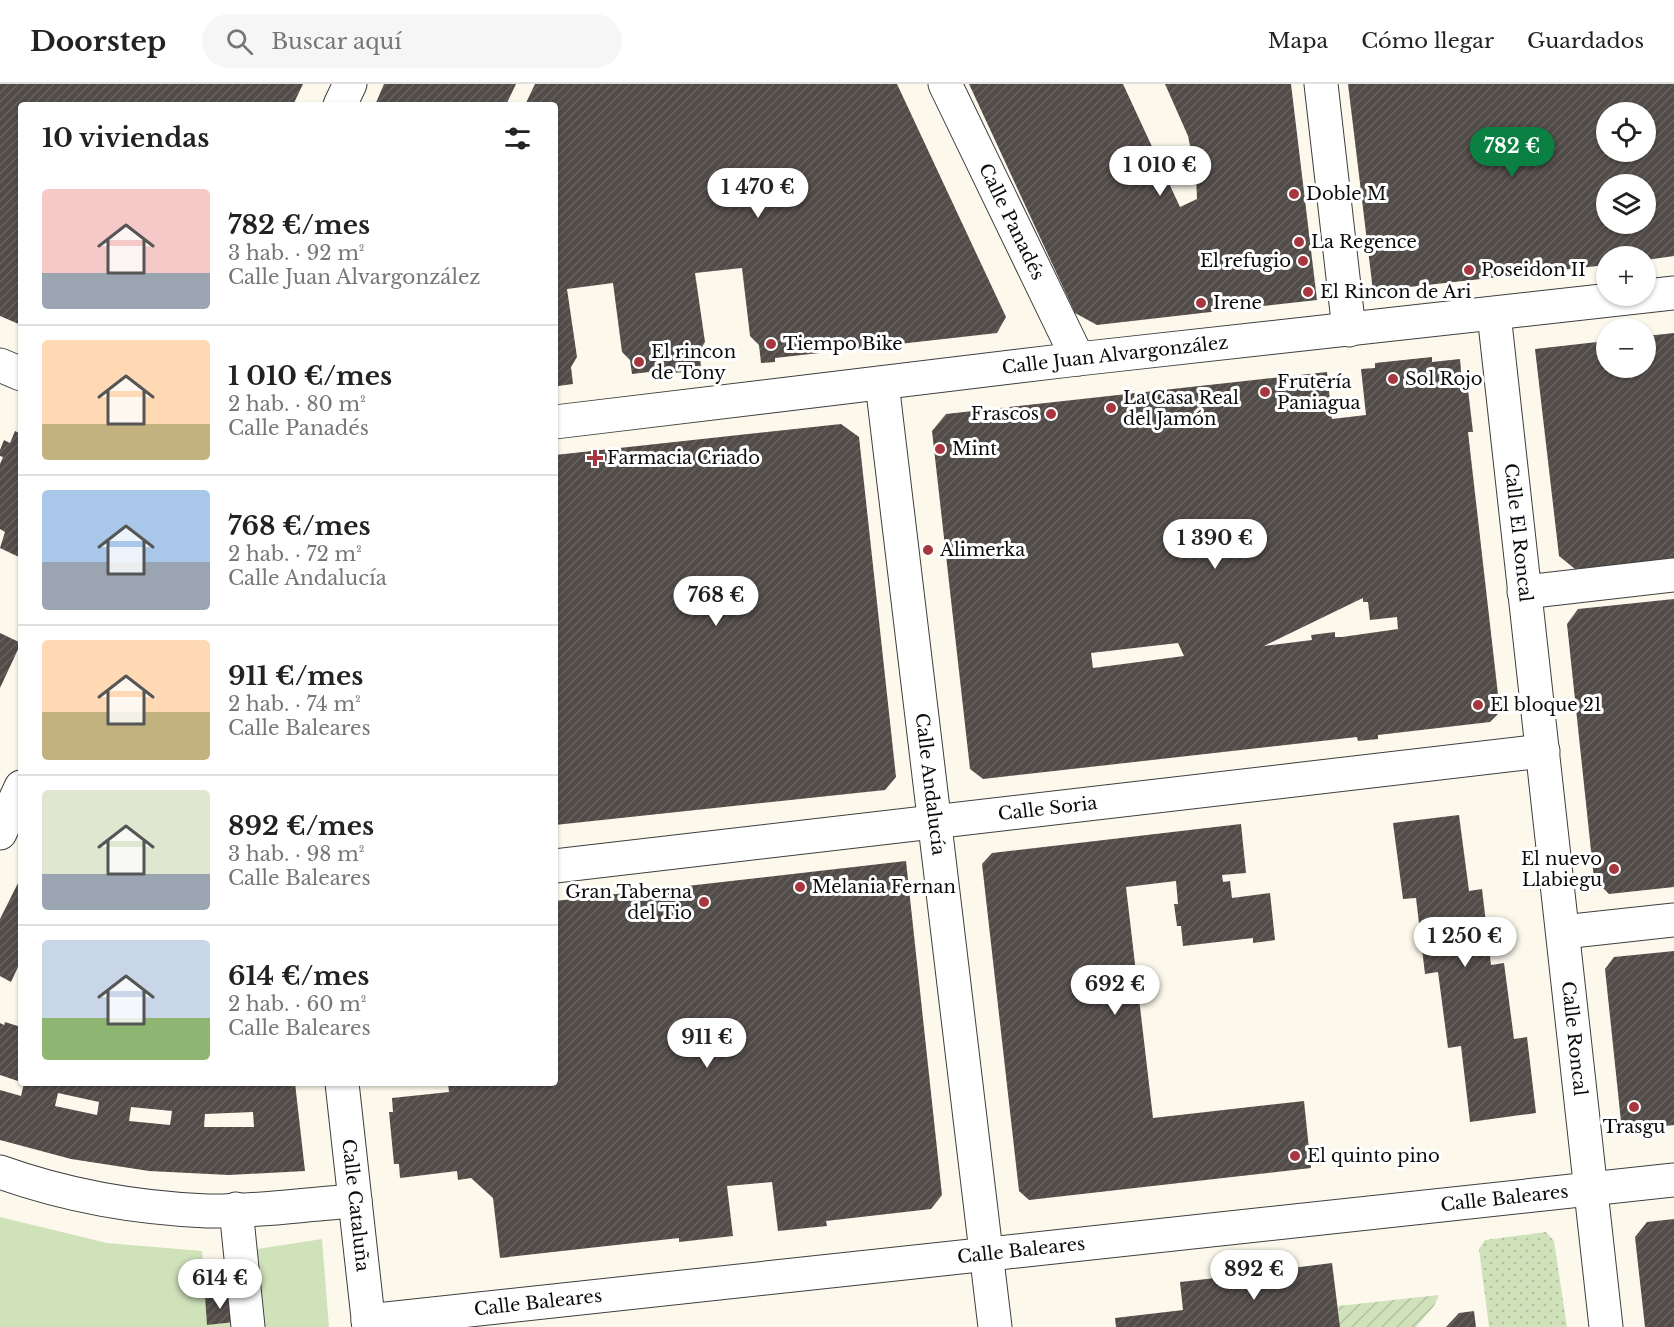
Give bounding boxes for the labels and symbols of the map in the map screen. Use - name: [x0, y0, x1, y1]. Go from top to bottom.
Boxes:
- pin: 782 €: [1470, 127, 1554, 178]
- pin: 1 010 €: [1105, 146, 1215, 197]
- street label: Calle Panadés: [974, 160, 1049, 284]
- pin: 1 470 €: [703, 168, 813, 219]
- place label: Doble M: [1306, 183, 1386, 205]
- marker: Doble M: [1287, 187, 1301, 201]
- place label: La Regence: [1311, 231, 1417, 253]
- marker: La Regence: [1292, 235, 1306, 249]
- place label: El refugio: [1200, 250, 1291, 272]
- marker: El refugio: [1296, 254, 1310, 268]
- place label: Poseidon II: [1481, 259, 1586, 281]
- marker: Poseidon II: [1462, 263, 1476, 277]
- place label: El Rincon de Ari: [1320, 281, 1471, 303]
- marker: El Rincon de Ari: [1301, 285, 1315, 299]
- place label: Irene: [1213, 292, 1262, 314]
- marker: Irene: [1194, 296, 1208, 310]
- street label: Calle Juan Alvargonzález: [1001, 331, 1229, 379]
- place label: Tiempo Bike: [783, 333, 903, 355]
- marker: Tiempo Bike: [764, 337, 778, 351]
- place label: El rincon de Tony: [651, 341, 736, 384]
- marker: El rincon de Tony: [632, 355, 646, 369]
- place label: Sol Rojo: [1405, 368, 1482, 390]
- place label: Frutería Paniagua: [1277, 371, 1360, 414]
- marker: Sol Rojo: [1386, 372, 1400, 386]
- marker: Frutería Paniagua: [1258, 385, 1272, 399]
- place label: La Casa Real del Jamón: [1123, 387, 1239, 430]
- marker: La Casa Real del Jamón: [1104, 401, 1118, 415]
- place label: Frascos: [971, 403, 1039, 425]
- marker: Frascos: [1044, 407, 1058, 421]
- place label: Mint: [952, 438, 997, 460]
- marker: Mint: [933, 442, 947, 456]
- place label: Farmacia Criado: [607, 447, 760, 469]
- marker: Farmacia Criado: [588, 451, 602, 465]
- street label: Calle El Roncal: [1500, 462, 1537, 603]
- pin: 1 390 €: [1160, 519, 1270, 570]
- place label: Alimerka: [939, 539, 1025, 561]
- marker: Alimerka: [921, 543, 935, 557]
- pin: 768 €: [674, 576, 758, 627]
- place label: El bloque 21: [1490, 694, 1602, 716]
- marker: El bloque 21: [1471, 698, 1485, 712]
- street label: Calle Andalucía: [911, 712, 949, 856]
- street label: Calle Soria: [997, 792, 1099, 825]
- place label: El nuevo Llabiegu: [1521, 848, 1602, 891]
- marker: El nuevo Llabiegu: [1607, 862, 1621, 876]
- place label: Melania Fernan: [812, 876, 956, 898]
- marker: Melania Fernan: [793, 880, 807, 894]
- place label: Gran Taberna del Tio: [565, 881, 692, 924]
- marker: Gran Taberna del Tio: [697, 895, 711, 909]
- pin: 1 250 €: [1410, 917, 1520, 968]
- pin: 692 €: [1073, 965, 1157, 1016]
- street label: Calle Roncal: [1557, 980, 1591, 1097]
- pin: 911 €: [665, 1018, 749, 1069]
- marker: Trasgu: [1627, 1100, 1641, 1114]
- place label: Trasgu: [1603, 1116, 1665, 1138]
- street label: Calle Cataluña: [337, 1138, 374, 1273]
- place label: El quinto pino: [1307, 1145, 1440, 1167]
- marker: El quinto pino: [1288, 1149, 1302, 1163]
- street label: Calle Baleares: [1439, 1180, 1569, 1216]
- street label: Calle Baleares: [956, 1233, 1086, 1268]
- pin: 892 €: [1212, 1250, 1296, 1301]
- pin: 614 €: [178, 1259, 262, 1310]
- street label: Calle Baleares: [473, 1285, 603, 1320]

